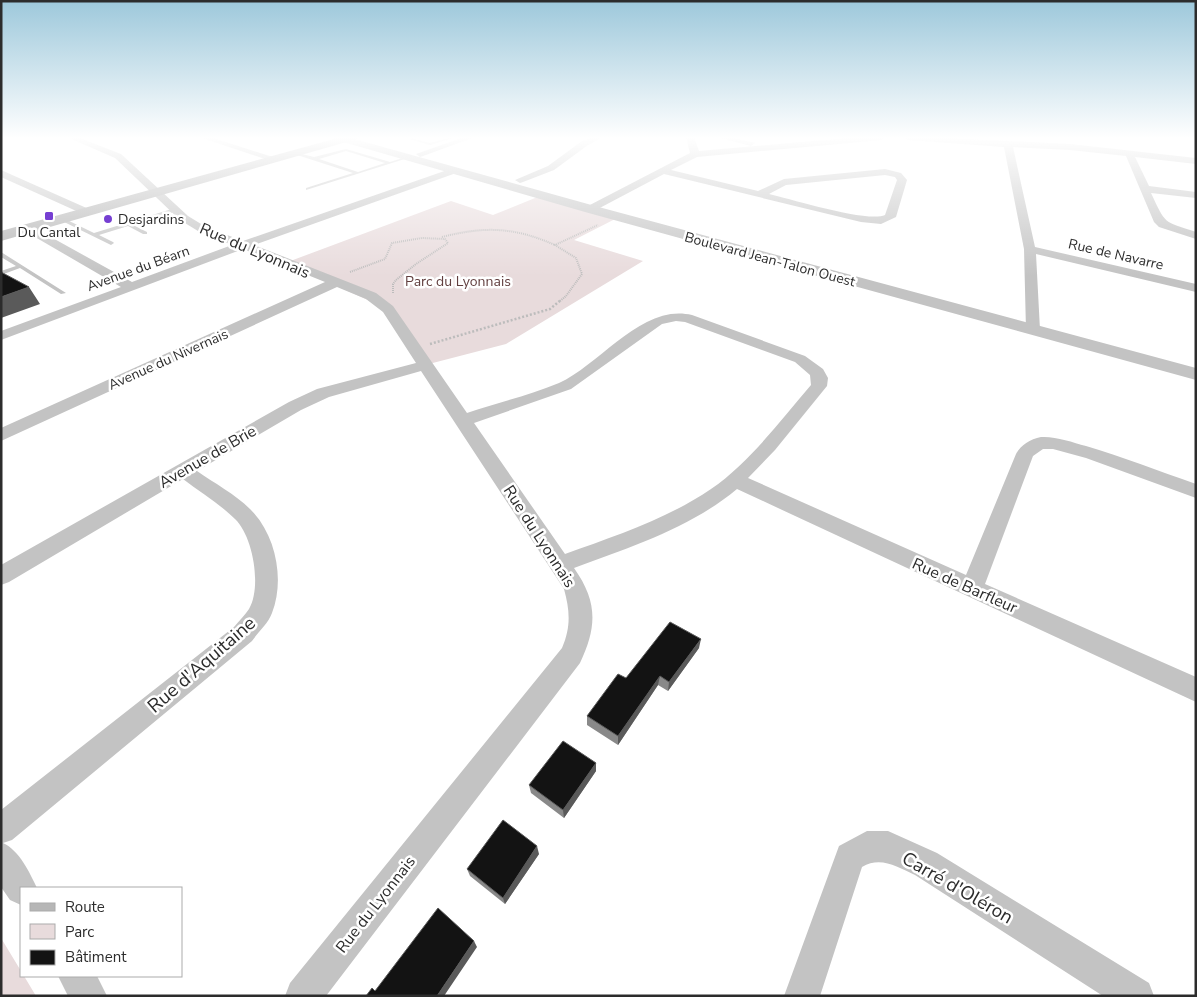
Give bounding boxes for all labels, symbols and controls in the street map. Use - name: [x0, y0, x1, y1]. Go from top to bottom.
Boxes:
- marker: Du Cantal: [43, 210, 55, 222]
- place label: Desjardins: [118, 210, 185, 229]
- marker: Desjardins: [102, 213, 114, 225]
- street label: Rue du Lyonnais: [196, 218, 313, 284]
- place label: Du Cantal: [18, 223, 81, 242]
- street label: Boulevard Jean-Talon Ouest: [682, 228, 857, 291]
- street label: Rue de Navarre: [1066, 234, 1165, 275]
- street label: Avenue du Béarn: [84, 241, 192, 296]
- park label: Parc du Lyonnais: [405, 272, 511, 291]
- street label: Avenue du Nivernais: [105, 324, 231, 394]
- street label: Avenue de Brie: [155, 420, 260, 494]
- street label: Rue du Lyonnais: [498, 481, 580, 592]
- street label: Rue de Barfleur: [909, 553, 1021, 619]
- street label: Rue d'Aquitaine: [142, 610, 261, 719]
- street label: Carré d'Oléron: [897, 845, 1018, 930]
- street label: Rue du Lyonnais: [331, 851, 421, 958]
- legend: [20, 887, 182, 977]
- text: Route: [65, 897, 105, 917]
- text: Parc: [65, 922, 94, 942]
- text: Bâtiment: [65, 947, 127, 967]

